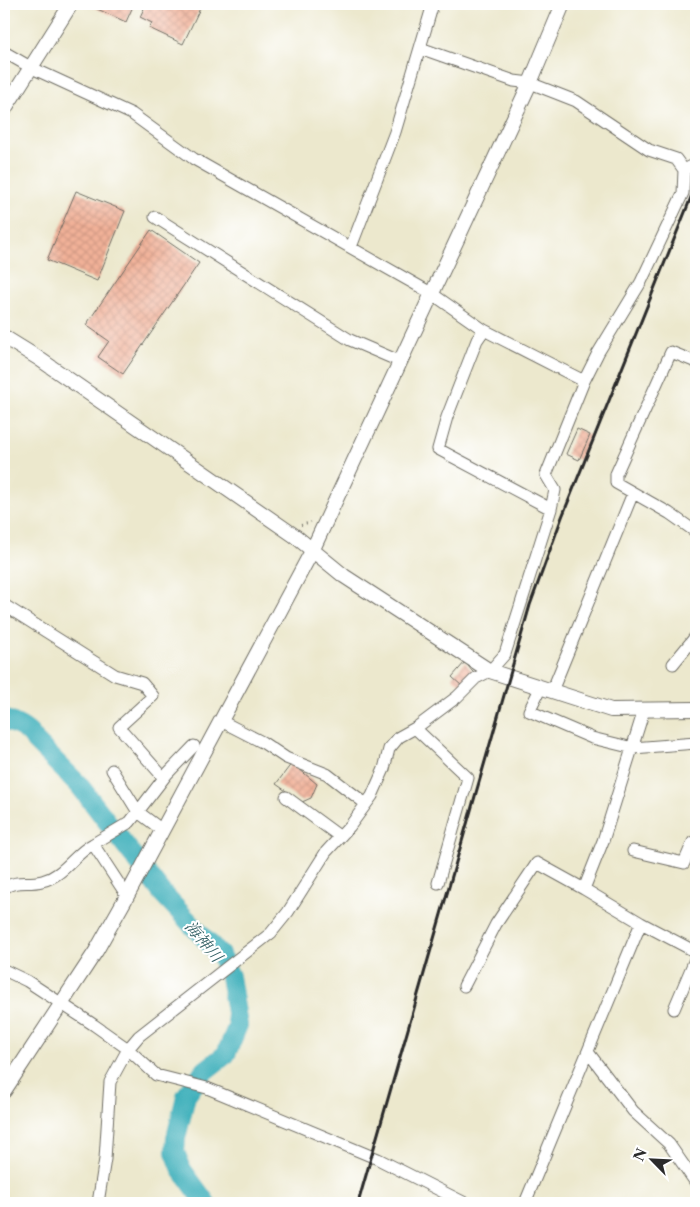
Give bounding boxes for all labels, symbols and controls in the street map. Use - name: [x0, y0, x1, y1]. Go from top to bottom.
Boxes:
- water label: 海神川: [181, 916, 228, 967]
- north arrow: [628, 1134, 678, 1184]
- text: N: [629, 1145, 651, 1164]

